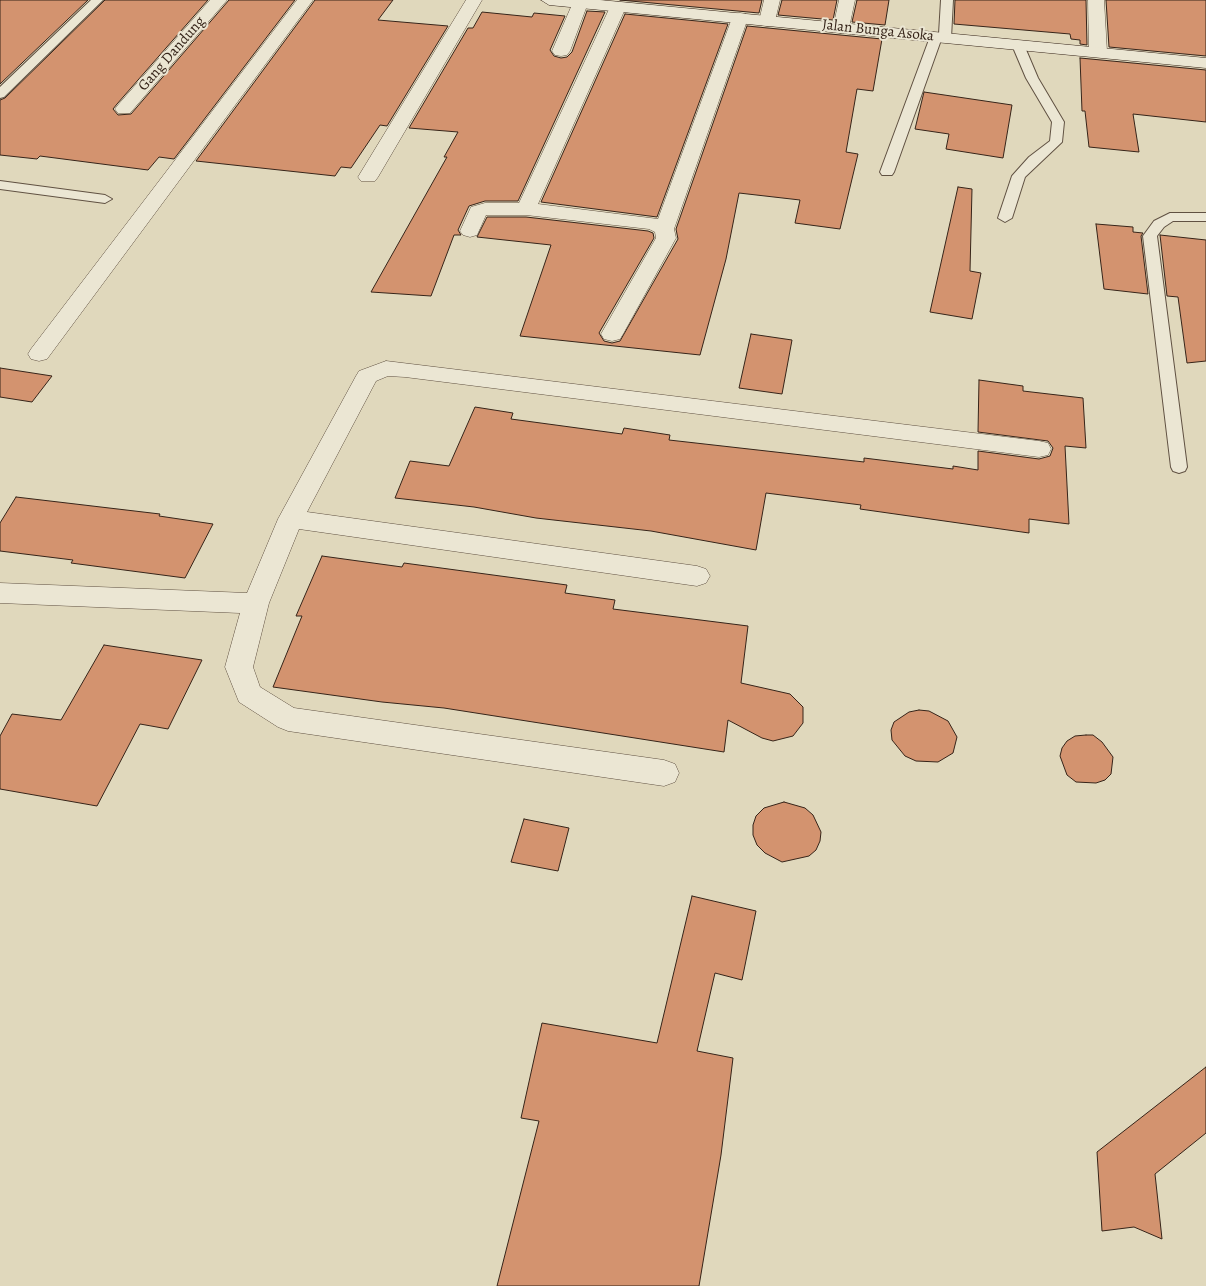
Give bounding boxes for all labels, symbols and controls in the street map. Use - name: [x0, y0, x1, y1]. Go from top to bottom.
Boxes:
- street label: Gang Dandung: [135, 13, 209, 95]
- street label: Jalan Bunga Asoka: [821, 16, 935, 46]

